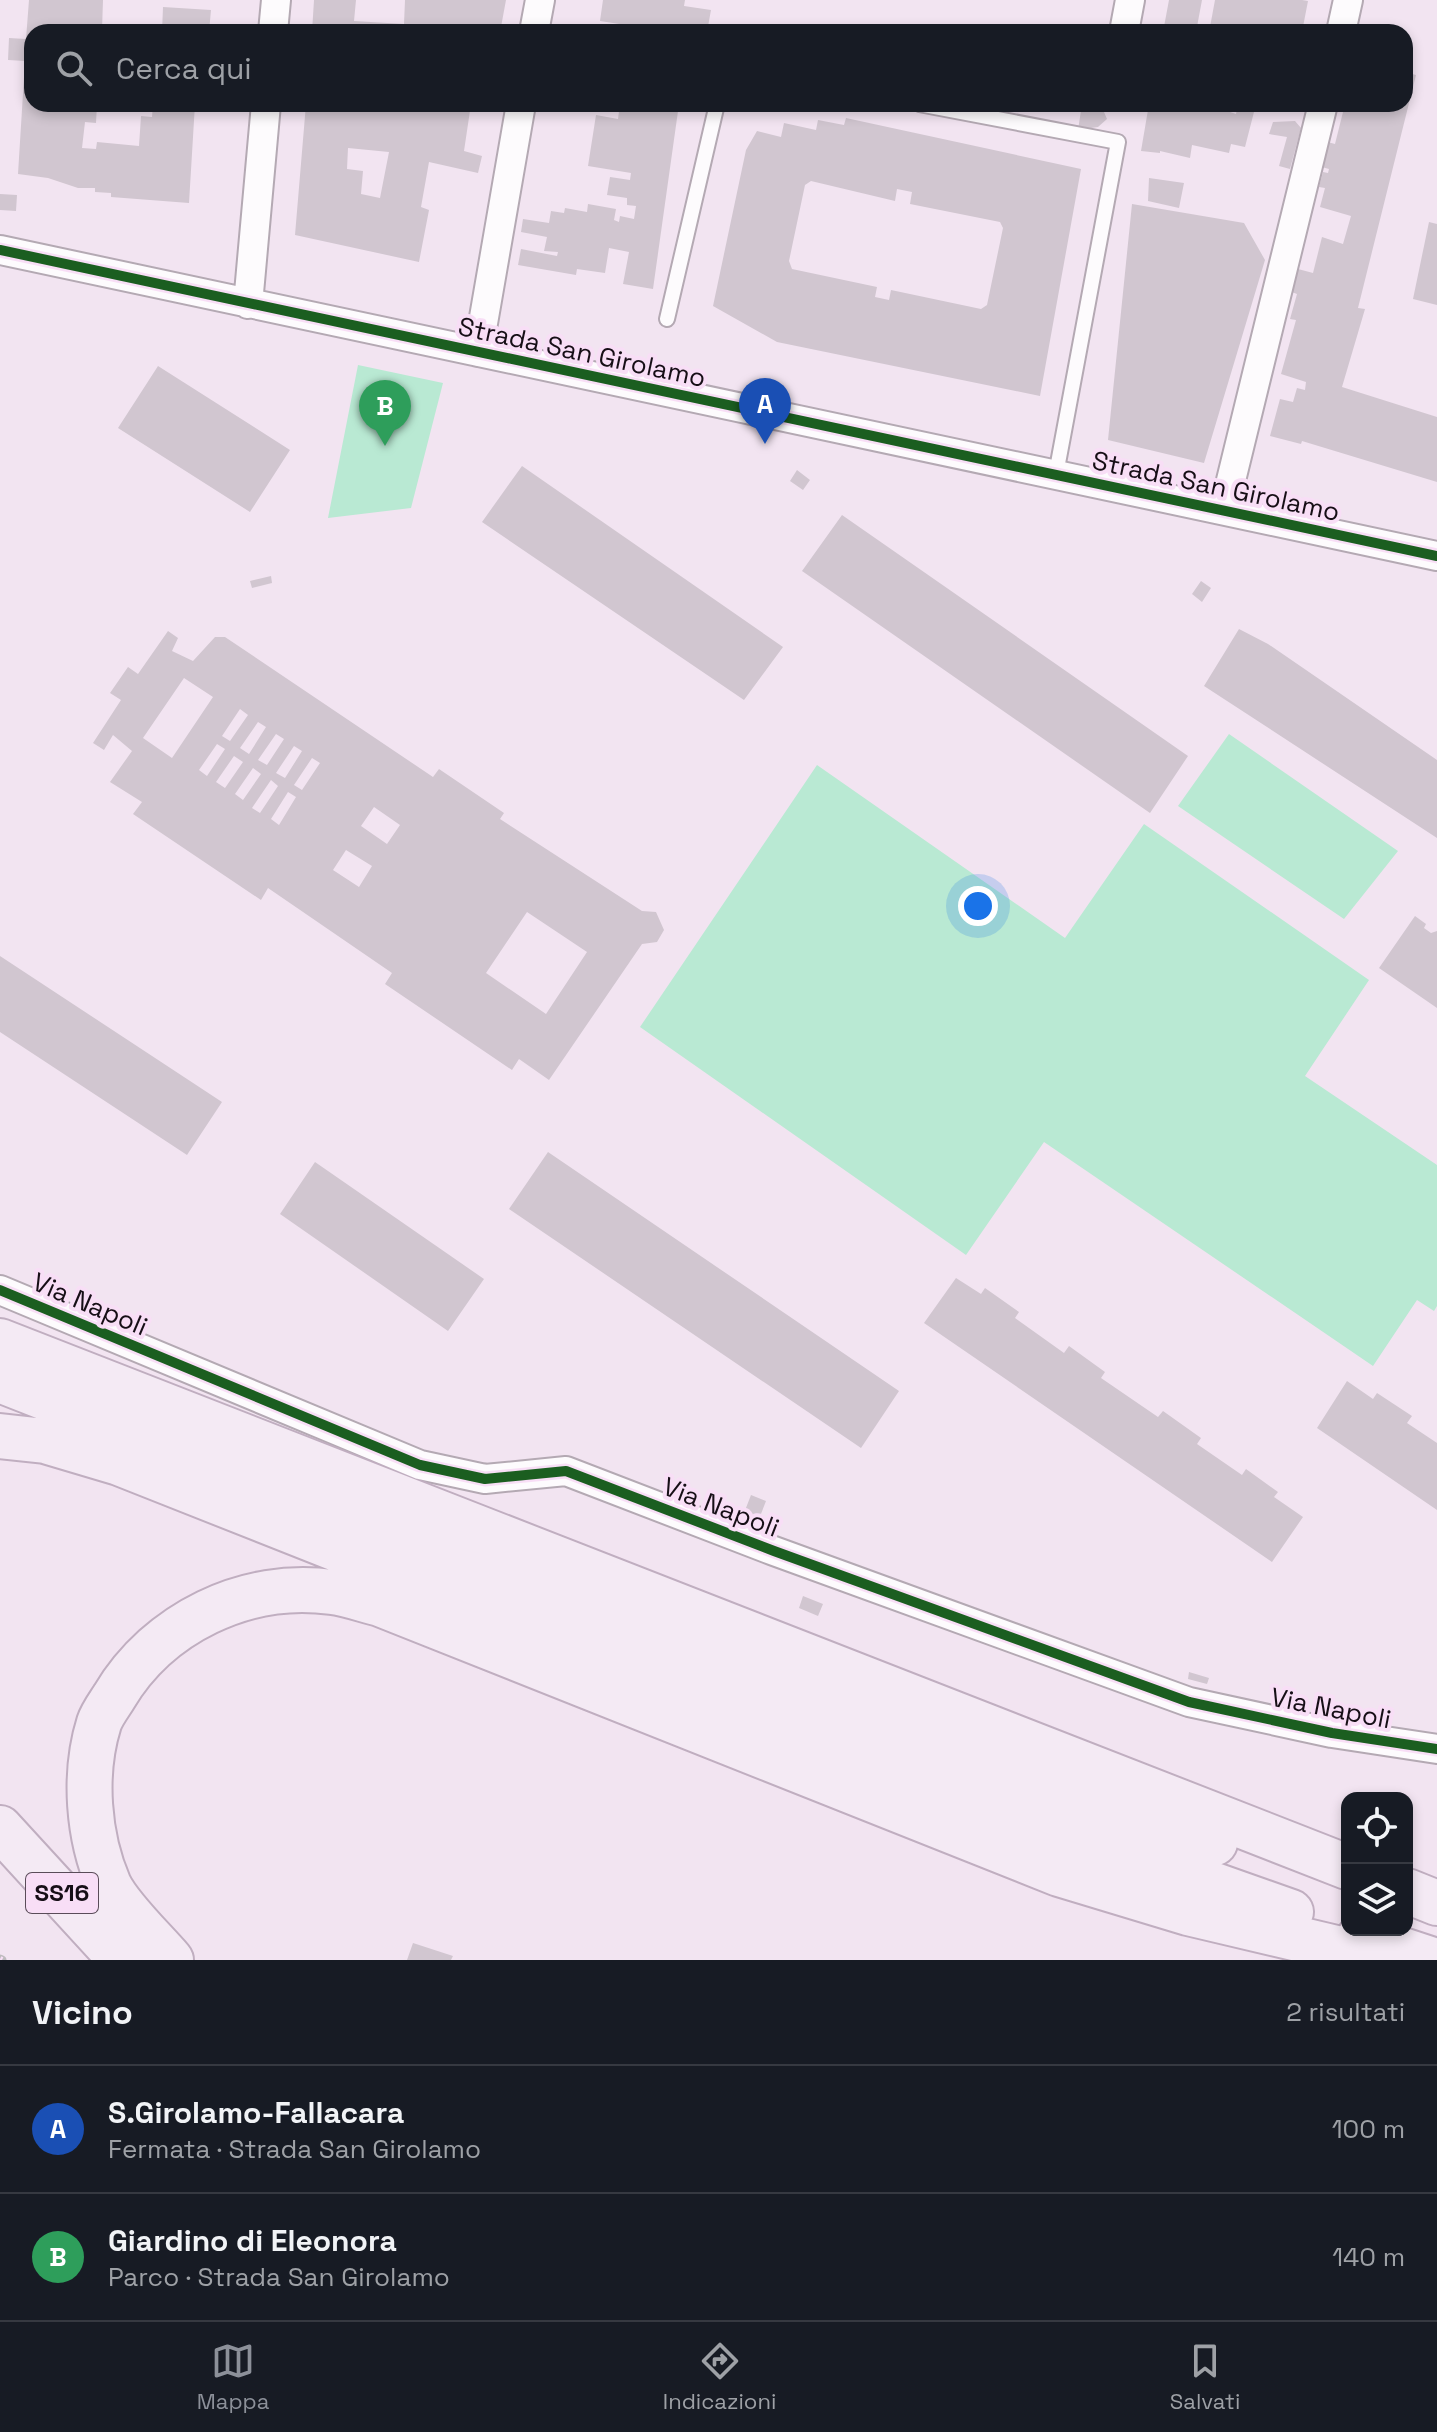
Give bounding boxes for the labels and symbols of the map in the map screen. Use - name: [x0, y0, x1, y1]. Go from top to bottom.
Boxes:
- street label: Strada San Girolamo: [455, 309, 709, 395]
- pin: A: [739, 378, 791, 444]
- pin: B: [359, 380, 411, 446]
- street label: Strada San Girolamo: [1089, 443, 1343, 529]
- your location: [958, 886, 998, 926]
- street label: Via Napoli: [27, 1265, 153, 1343]
- street label: Via Napoli: [658, 1469, 784, 1545]
- street label: Via Napoli: [1268, 1680, 1394, 1736]
- road number: SS16: [26, 1873, 98, 1913]

